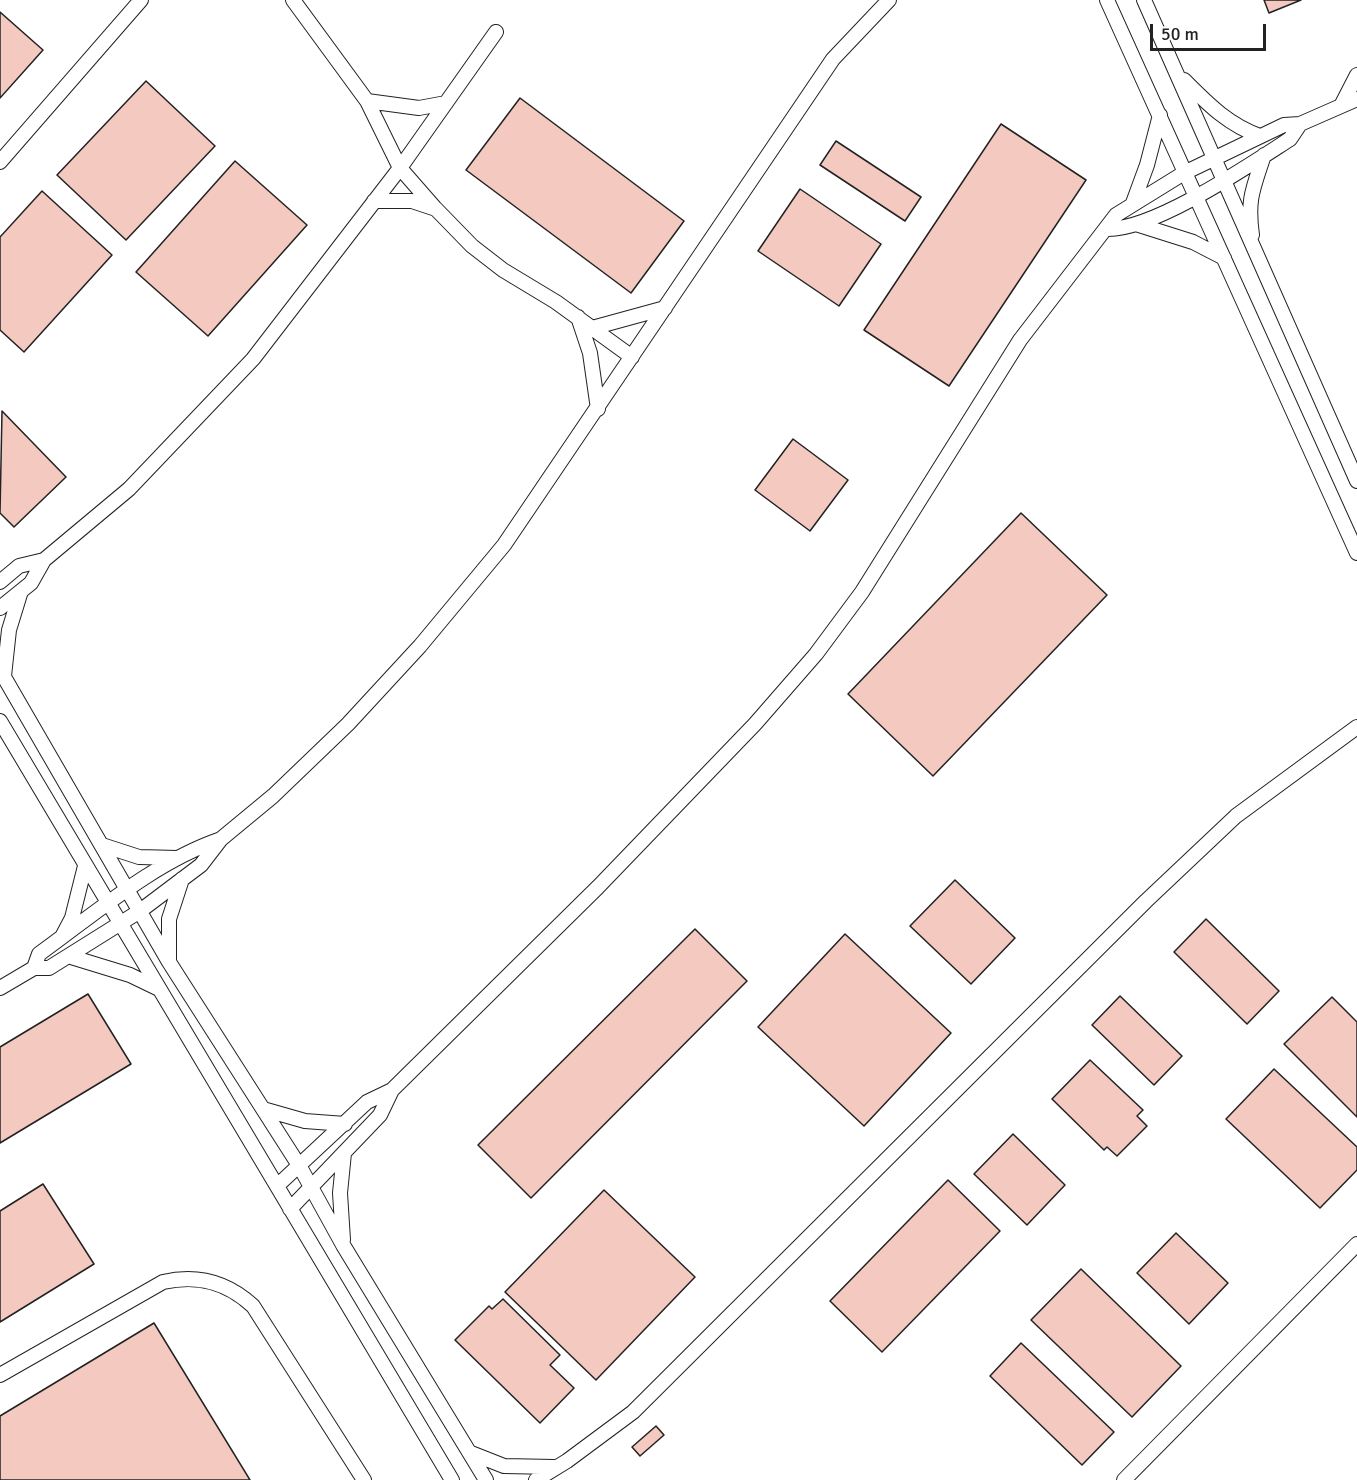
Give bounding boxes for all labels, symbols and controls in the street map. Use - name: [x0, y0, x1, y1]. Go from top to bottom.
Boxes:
- scale bar: [1153, 12, 1268, 50]
- text: 50 m: [1161, 23, 1199, 45]

